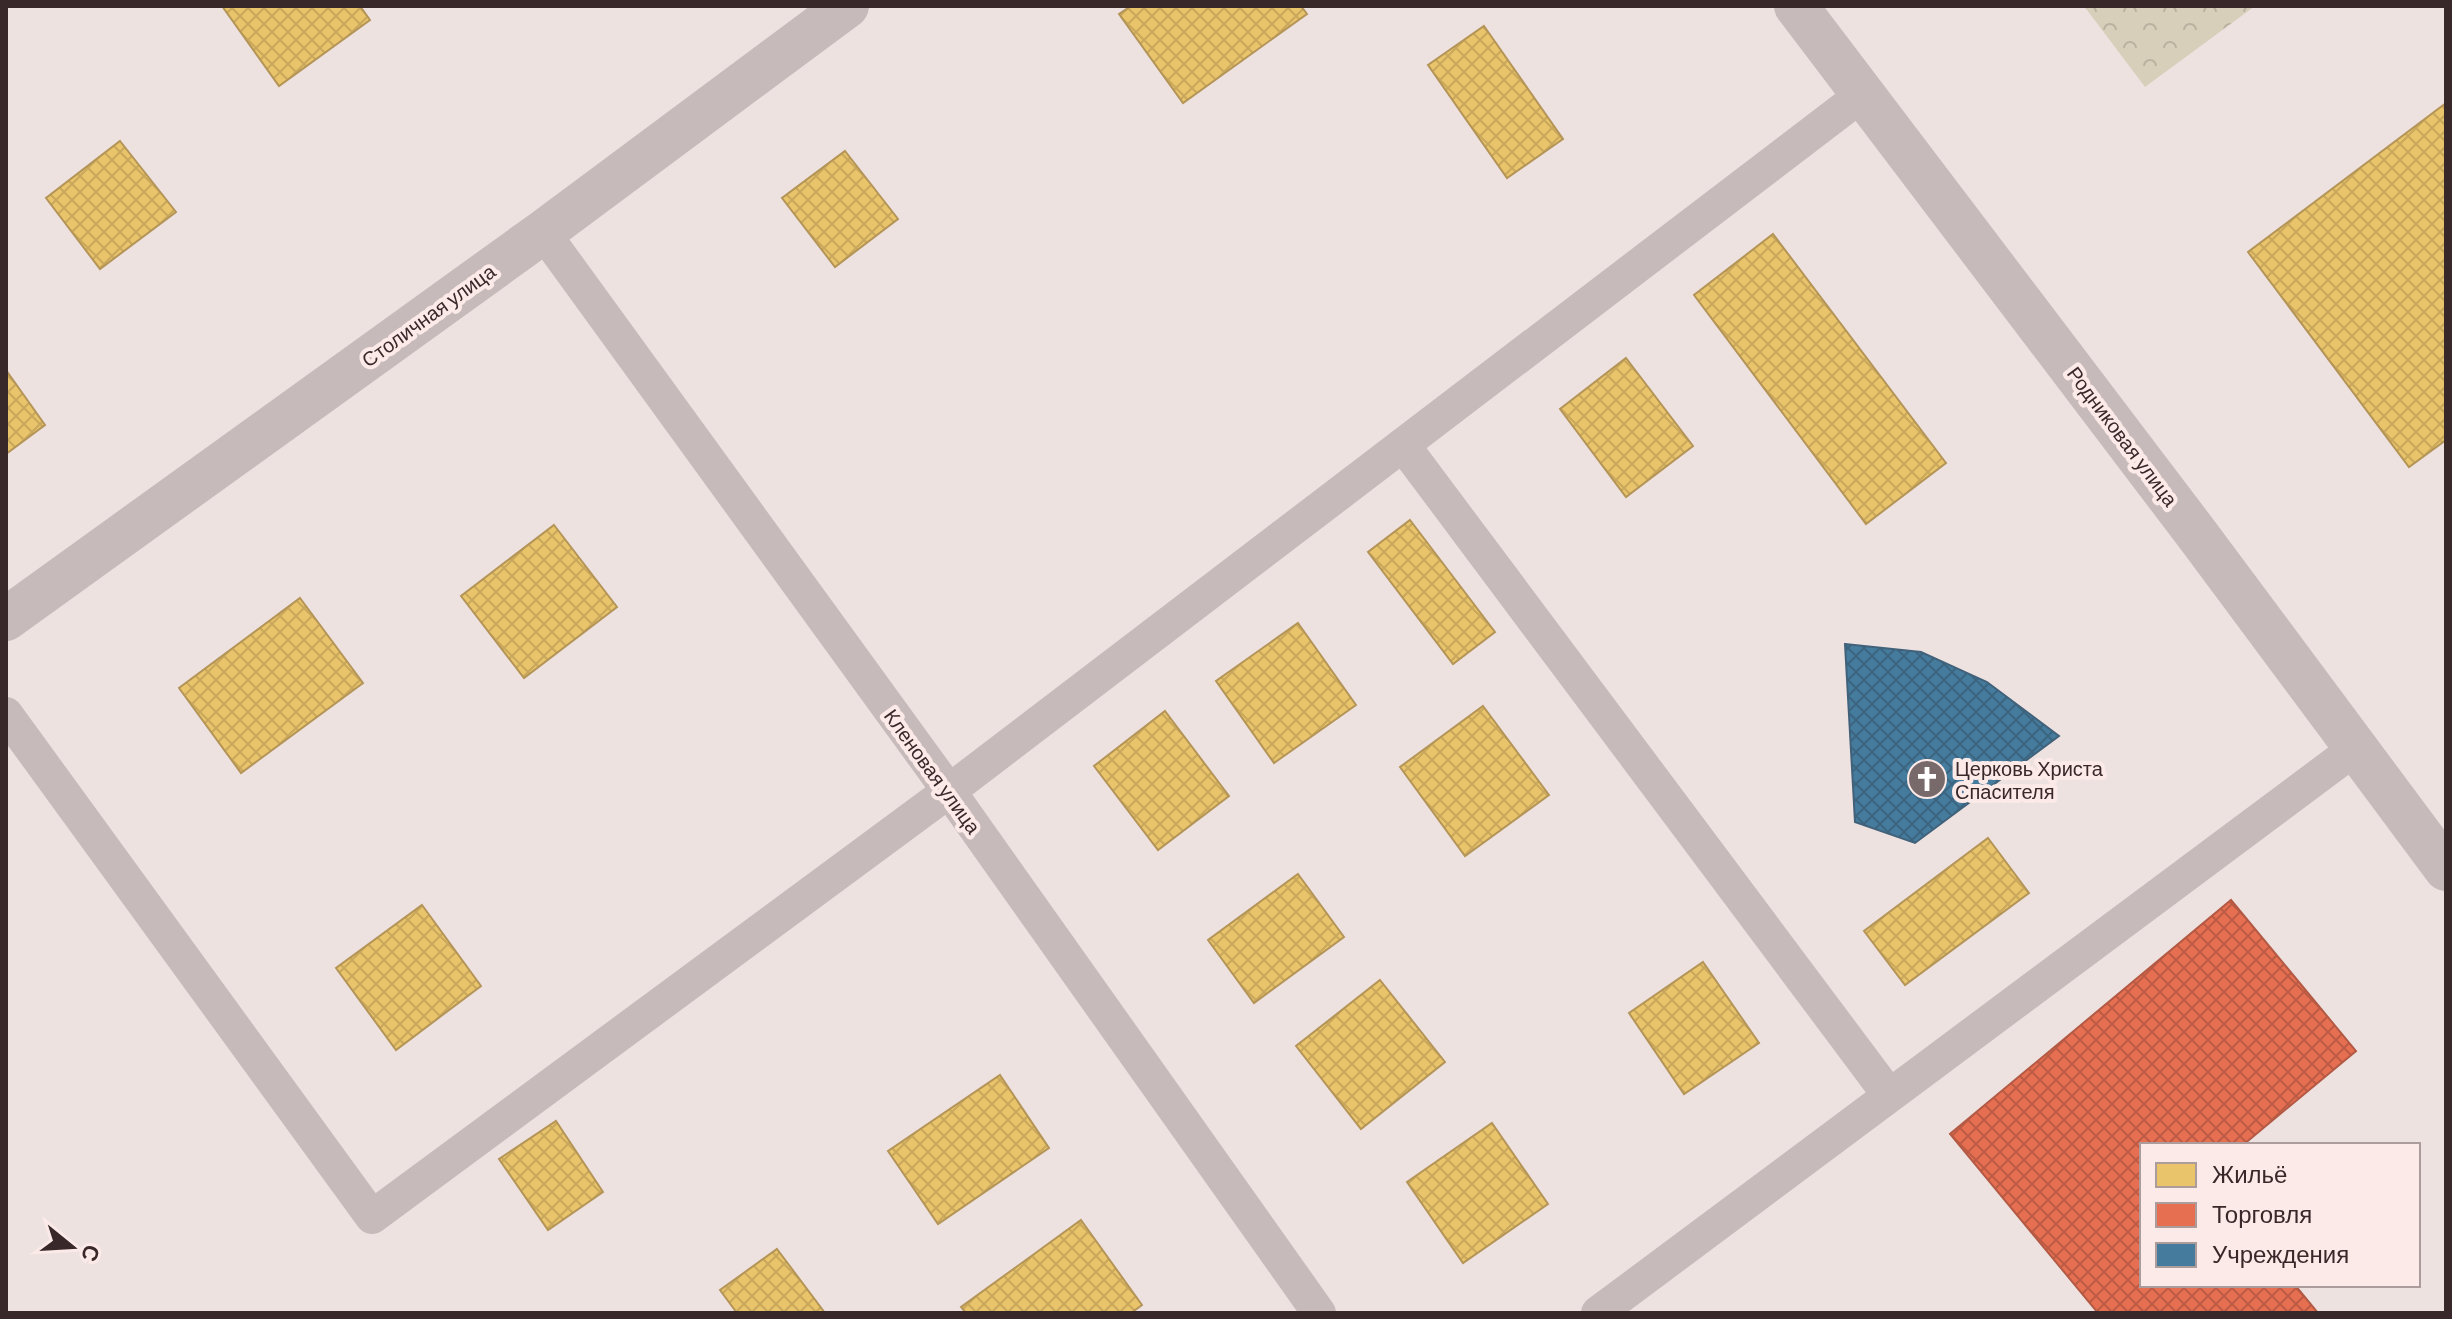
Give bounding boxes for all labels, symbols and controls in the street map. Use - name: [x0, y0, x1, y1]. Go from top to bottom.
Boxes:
- street label: Столичная улица: [357, 258, 500, 372]
- street label: Родниковая улица: [2063, 362, 2184, 511]
- street label: Кленовая улица: [880, 704, 987, 839]
- place label: Церковь Христа Спасителя: [1955, 756, 2104, 803]
- church icon: Церковь Христа Спасителя: [1906, 758, 1948, 800]
- legend: [2140, 1143, 2420, 1287]
- text: Жильё: [2212, 1159, 2287, 1188]
- text: Торговля: [2212, 1199, 2312, 1228]
- north arrow: [32, 1207, 112, 1287]
- text: Учреждения: [2212, 1239, 2349, 1268]
- text: С: [77, 1242, 107, 1265]

